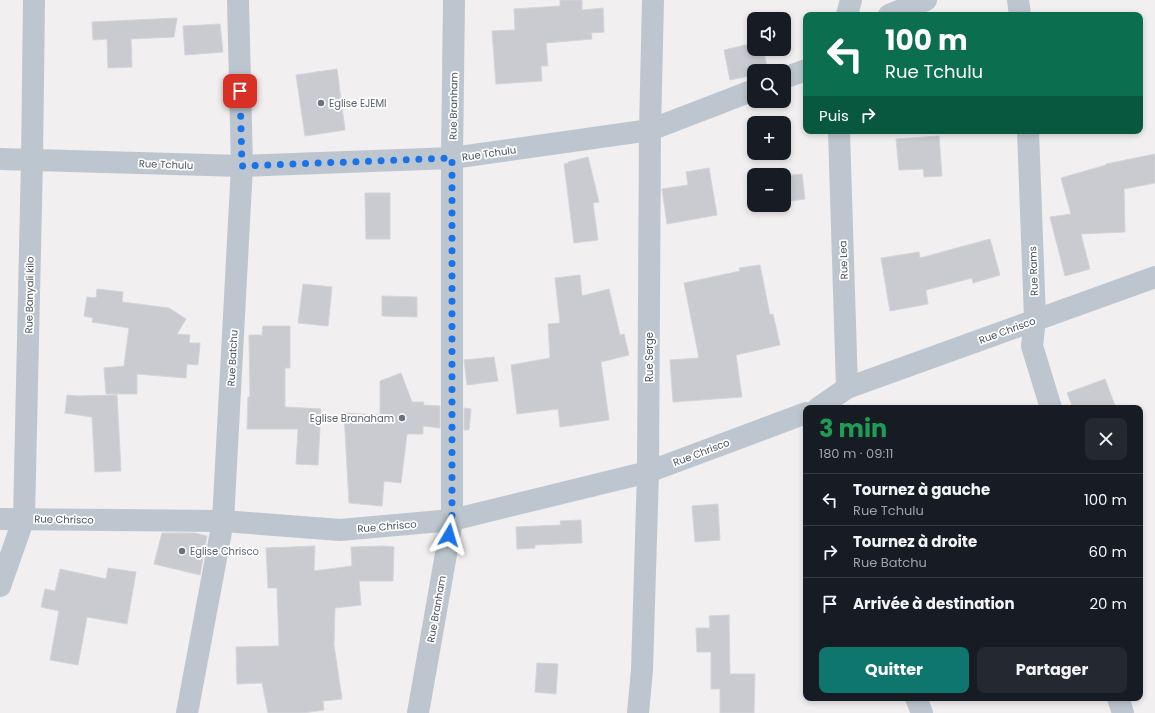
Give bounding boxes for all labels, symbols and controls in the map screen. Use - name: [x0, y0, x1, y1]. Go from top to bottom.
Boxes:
- map controls: [747, 12, 791, 212]
- button: sound: [747, 12, 791, 56]
- text: 100 m: [885, 21, 968, 60]
- icon: left: [819, 28, 871, 80]
- text: Rue Tchulu: [885, 59, 983, 84]
- button: search: [747, 64, 791, 108]
- street label: Rue Branham: [445, 72, 462, 140]
- pin: [223, 74, 257, 108]
- icon: arrive: [229, 80, 251, 102]
- place label: Eglise EJEMI: [329, 96, 387, 111]
- marker: Eglise EJEMI: [316, 98, 326, 108]
- icon: right: [857, 104, 879, 126]
- text: Puis: [819, 105, 849, 126]
- button: +: [747, 116, 791, 160]
- street label: Rue Tchulu: [461, 142, 517, 165]
- street label: Rue Tchulu: [138, 156, 193, 173]
- button: −: [747, 168, 791, 212]
- street label: Rue Lea: [835, 240, 852, 280]
- street label: Rue Rams: [1025, 246, 1042, 296]
- street label: Rue Banyali kilo: [21, 256, 38, 334]
- street label: Rue Chrisco: [977, 313, 1038, 348]
- street label: Rue Batchu: [224, 329, 241, 387]
- street label: Rue Serge: [642, 332, 657, 382]
- place label: Eglise Branaham: [310, 411, 394, 426]
- text: 3 min: [819, 412, 887, 445]
- marker: Eglise Branaham: [397, 413, 407, 423]
- button: close: [1085, 418, 1127, 460]
- street label: Rue Chrisco: [671, 435, 732, 470]
- text: 180 m · 09:11: [819, 444, 894, 463]
- text: Tournez à gauche: [853, 479, 990, 500]
- icon: left: [819, 489, 841, 511]
- text: 100 m: [1084, 489, 1127, 510]
- text: Rue Tchulu: [853, 501, 924, 520]
- street label: Rue Chrisco: [34, 511, 94, 528]
- position arrow: [428, 514, 470, 556]
- street label: Rue Chrisco: [357, 516, 417, 537]
- text: Tournez à droite: [853, 531, 977, 552]
- icon: right: [819, 541, 841, 563]
- text: 60 m: [1089, 541, 1127, 562]
- place label: Eglise Chrisco: [190, 544, 259, 559]
- marker: Eglise Chrisco: [177, 546, 187, 556]
- text: Rue Batchu: [853, 553, 927, 572]
- street label: Rue Branham: [423, 574, 450, 644]
- icon: arrive: [819, 593, 841, 615]
- text: Arrivée à destination: [853, 593, 1015, 614]
- text: 20 m: [1089, 593, 1127, 614]
- button: Quitter: [819, 647, 969, 693]
- button: Partager: [977, 647, 1127, 693]

